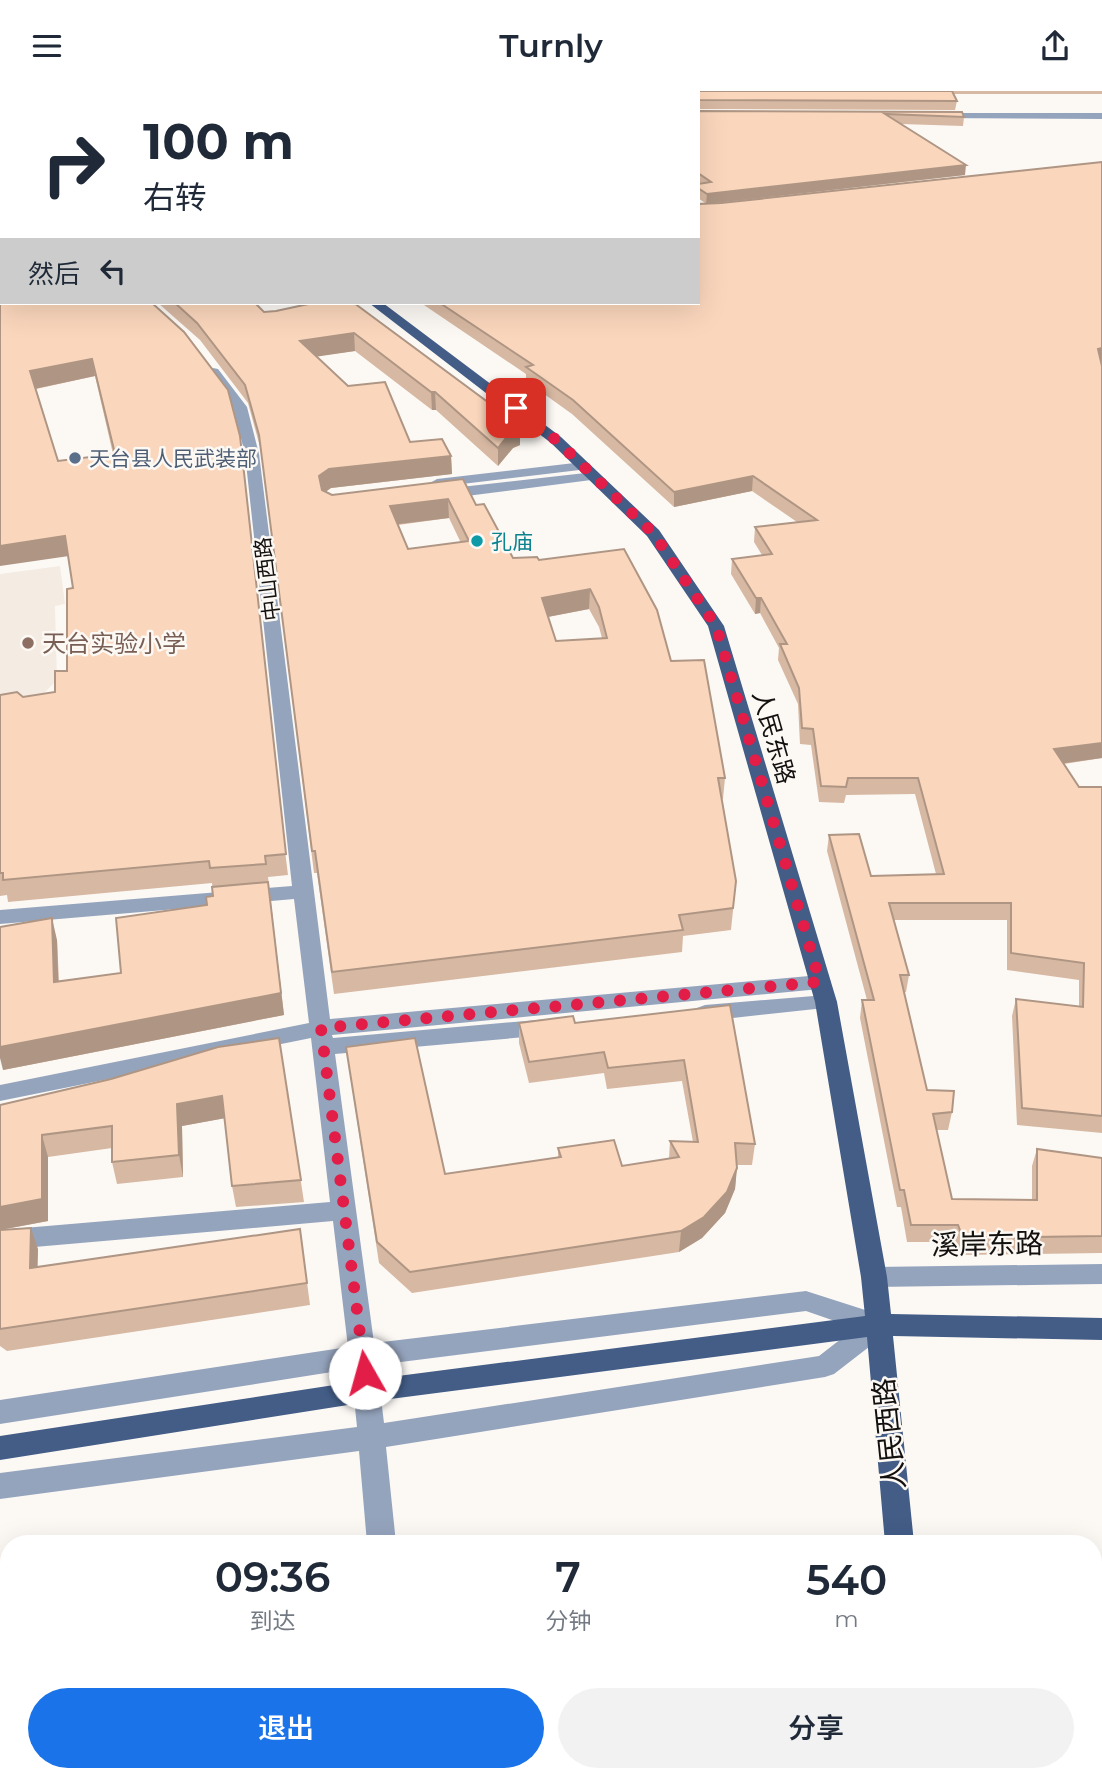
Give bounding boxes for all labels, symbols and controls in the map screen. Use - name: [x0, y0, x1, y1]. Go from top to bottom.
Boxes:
- text: Turnly: [499, 26, 603, 65]
- icon: menu: [28, 27, 66, 65]
- icon: share: [1036, 27, 1074, 65]
- text: 100 m: [143, 112, 294, 171]
- icon: right: [28, 119, 119, 210]
- text: 右转: [143, 178, 207, 217]
- icon: left: [94, 252, 132, 290]
- text: 然后: [28, 258, 80, 290]
- pin: [486, 378, 546, 438]
- icon: arrive: [497, 389, 535, 427]
- place label: 天台县人民武装部: [89, 446, 257, 471]
- marker: 天台县人民武装部: [67, 450, 83, 466]
- place label: 孔庙: [491, 529, 533, 554]
- marker: 孔庙: [469, 533, 485, 549]
- street label: 中山西路: [249, 536, 285, 622]
- place label: 天台实验小学: [42, 629, 186, 658]
- marker: 天台实验小学: [20, 635, 36, 651]
- street label: 人民东路: [747, 687, 801, 787]
- street label: 溪岸东路: [931, 1226, 1043, 1262]
- position arrow: [328, 1336, 402, 1410]
- street label: 人民西路: [866, 1377, 912, 1491]
- text: 09:36: [215, 1551, 330, 1603]
- text: 7: [555, 1551, 581, 1603]
- text: 540: [806, 1554, 887, 1606]
- text: m: [834, 1605, 859, 1633]
- text: 到达: [250, 1607, 296, 1635]
- text: 分钟: [545, 1607, 591, 1635]
- button: 退出: [28, 1688, 544, 1768]
- button: 分享: [558, 1688, 1074, 1768]

